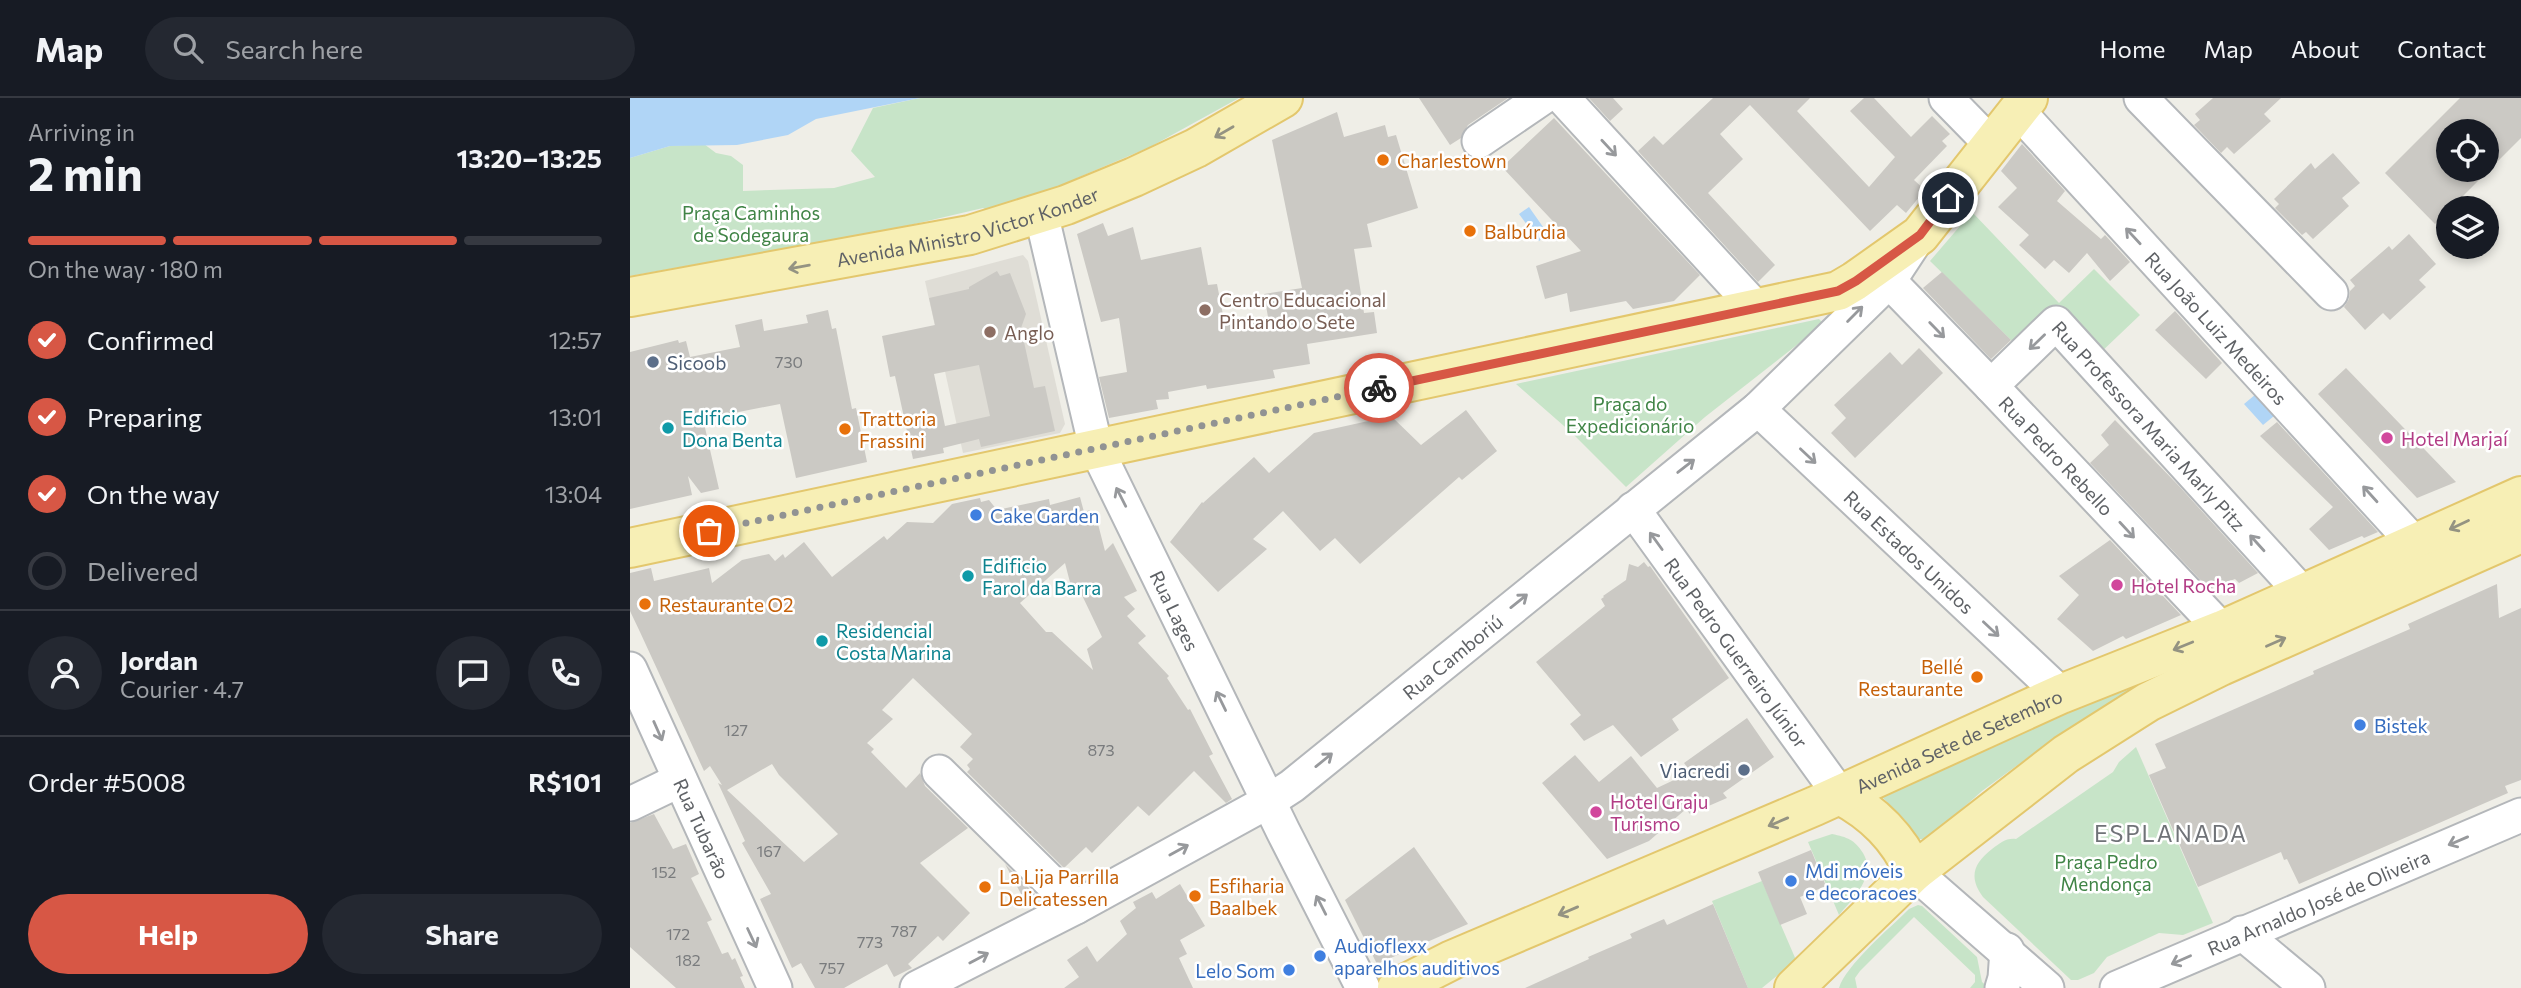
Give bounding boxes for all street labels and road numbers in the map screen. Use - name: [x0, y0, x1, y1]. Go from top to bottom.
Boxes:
- street label: Avenida Ministro Victor Konder: [834, 181, 1102, 271]
- street label: Rua João Luiz Medeiros: [2141, 246, 2292, 409]
- street label: Rua Professora Maria Marly Pitz: [2048, 316, 2251, 535]
- street label: Rua Pedro Rebello: [1995, 391, 2119, 520]
- street label: Rua Estados Unidos: [1840, 485, 1979, 618]
- street label: Rua Pedro Guerreiro Júnior: [1660, 553, 1814, 752]
- street label: Rua Lages: [1146, 566, 1205, 654]
- street label: Rua Camboriú: [1397, 609, 1507, 704]
- street label: Avenida Sete de Setembro: [1852, 684, 2066, 798]
- street label: Rua Tubarão: [670, 774, 735, 882]
- street label: Rua Arnaldo José de Oliveira: [2204, 844, 2433, 960]

